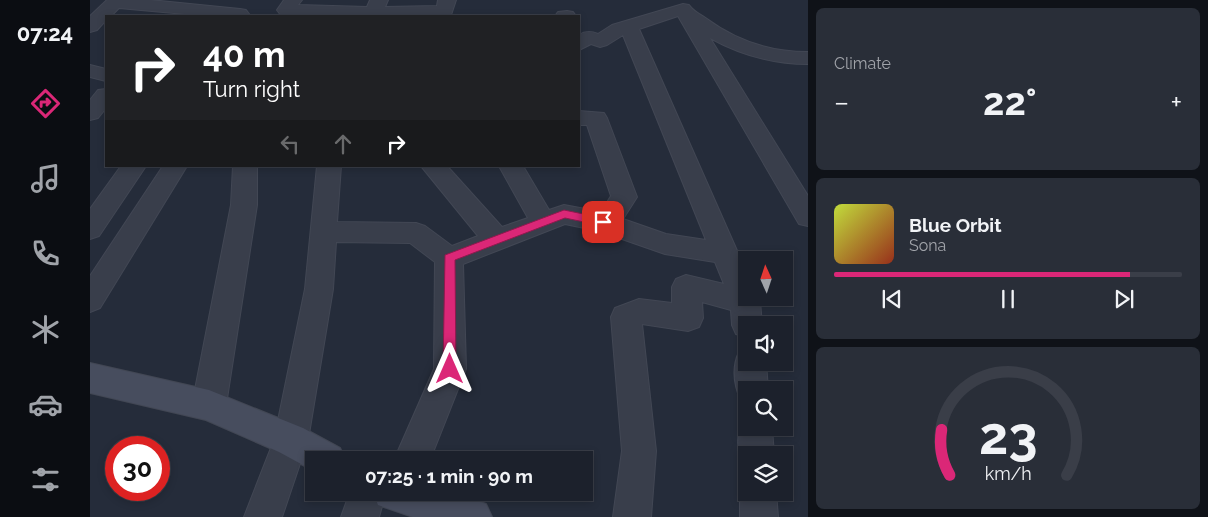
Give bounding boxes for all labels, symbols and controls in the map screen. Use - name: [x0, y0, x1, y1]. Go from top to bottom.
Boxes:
- text: 07:24: [17, 20, 73, 46]
- text: 40 m: [203, 34, 285, 75]
- icon: right: [120, 35, 185, 100]
- text: Climate: [834, 54, 891, 73]
- text: Turn right: [203, 76, 300, 102]
- text: 22°: [983, 79, 1036, 124]
- icon: directions: [28, 86, 63, 121]
- text: −: [834, 86, 849, 119]
- text: +: [1170, 86, 1182, 119]
- icon: left: [276, 130, 304, 158]
- icon: ahead: [329, 130, 357, 158]
- icon: right: [382, 130, 410, 158]
- icon: music: [28, 161, 63, 196]
- pin: [582, 201, 624, 243]
- icon: arrive: [589, 208, 617, 236]
- text: Blue Orbit: [909, 214, 1001, 236]
- icon: phone: [28, 236, 63, 271]
- text: Sona: [909, 236, 946, 255]
- north arrow: [738, 251, 792, 306]
- map controls: [738, 251, 793, 501]
- icon: previous: [878, 285, 906, 313]
- icon: pause: [994, 285, 1022, 313]
- icon: next: [1110, 285, 1138, 313]
- icon: climate: [28, 312, 63, 347]
- button: sound: [738, 316, 793, 371]
- position arrow: [423, 342, 475, 394]
- button: search: [738, 381, 793, 436]
- icon: car: [28, 387, 63, 422]
- text: 23: [979, 405, 1037, 466]
- speed limit sign: 30: [105, 436, 170, 501]
- button: layers: [738, 446, 793, 501]
- icon: filters: [28, 462, 63, 497]
- text: km/h: [984, 463, 1032, 484]
- text: 07:25 · 1 min · 90 m: [365, 465, 533, 487]

